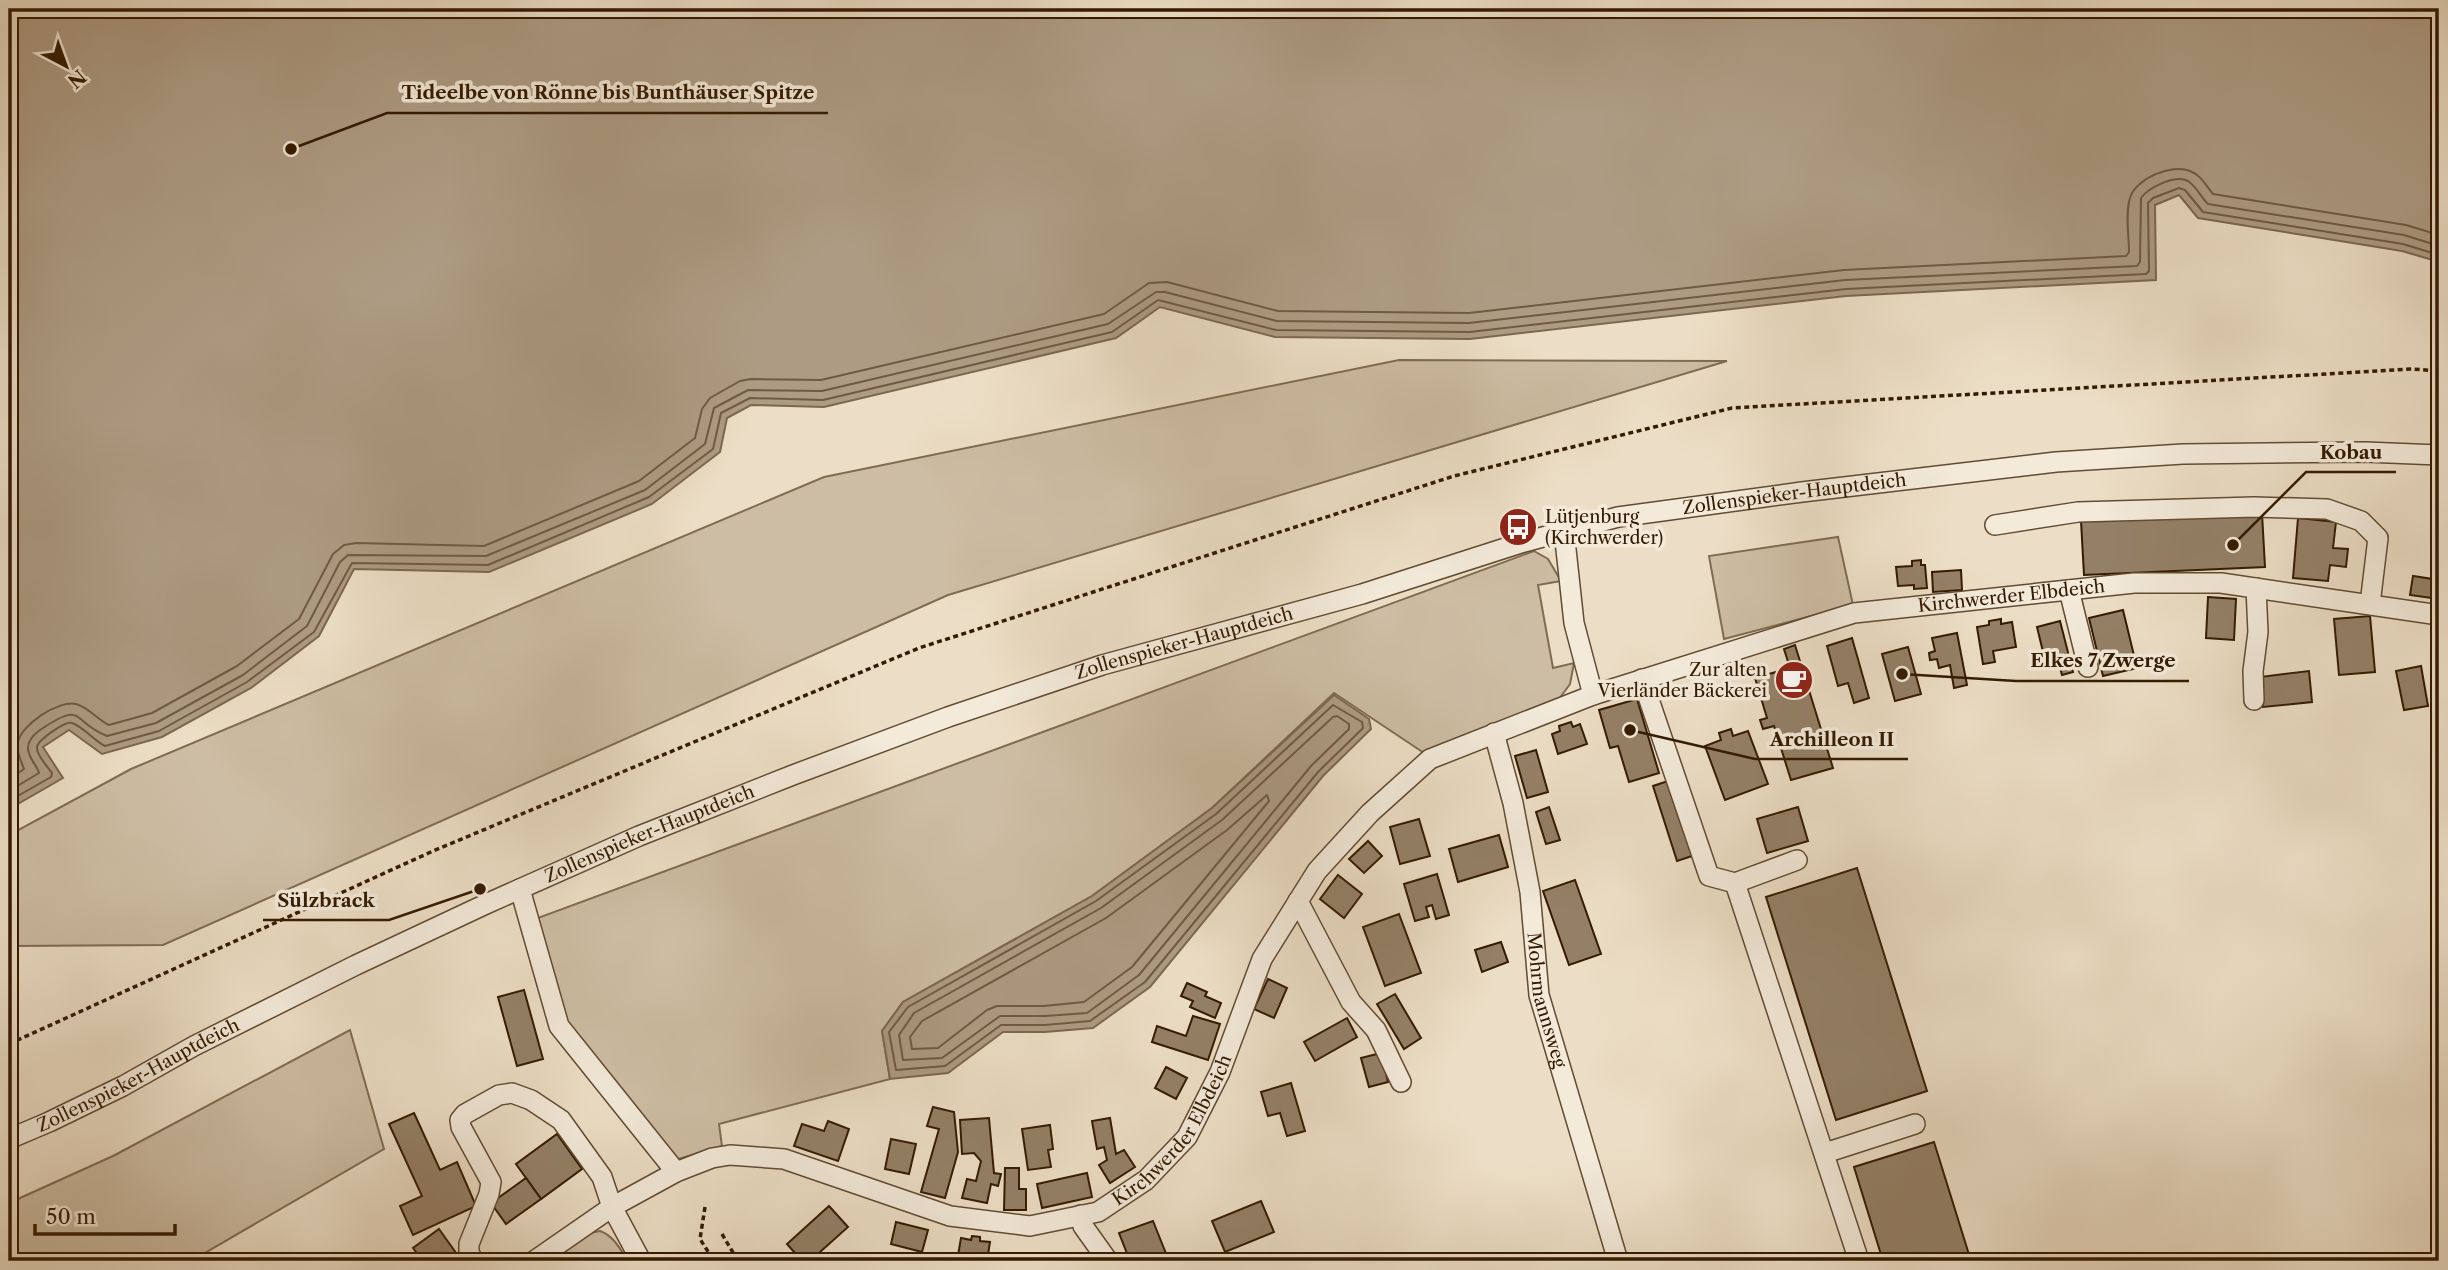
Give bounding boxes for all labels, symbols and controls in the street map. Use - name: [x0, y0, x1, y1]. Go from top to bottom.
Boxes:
- north arrow: [32, 32, 102, 102]
- text: N: [63, 64, 91, 93]
- callout: Tideelbe von Rönne bis Bunthäuser Spitze: [387, 73, 828, 113]
- text: Tideelbe von Rönne bis Bunthäuser Spitze: [402, 81, 814, 104]
- callout: Kobau: [2306, 432, 2396, 472]
- text: Kobau: [2320, 441, 2383, 464]
- street label: Zollenspieker-Hauptdeich: [1681, 469, 1908, 519]
- bus stop icon: Lütjenburg (Kirchwerder): [1497, 506, 1539, 548]
- place label: Lütjenburg (Kirchwerder): [1545, 506, 1663, 549]
- street label: Kirchwerder Elbdeich: [1917, 575, 2106, 617]
- street label: Zollenspieker-Hauptdeich: [1072, 602, 1295, 684]
- callout: Elkes 7 Zwerge: [2016, 641, 2189, 681]
- text: Elkes 7 Zwerge: [2030, 649, 2176, 672]
- place label: Zur alten Vierländer Bäckerei: [1597, 659, 1768, 702]
- cafe icon: Zur alten Vierländer Bäckerei: [1773, 659, 1815, 701]
- callout: Archilleon II: [1755, 719, 1908, 759]
- text: Archilleon II: [1769, 728, 1894, 751]
- street label: Zollenspieker-Hauptdeich: [541, 780, 758, 887]
- callout: Sülzbrack: [263, 880, 389, 920]
- text: Sülzbrack: [277, 889, 375, 912]
- street label: Mohrmannsweg: [1523, 932, 1571, 1071]
- street label: Zollenspieker-Hauptdeich: [34, 1014, 243, 1137]
- street label: Kirchwerder Elbdeich: [1108, 1052, 1236, 1210]
- scale bar: [35, 1193, 175, 1237]
- text: 50 m: [46, 1204, 96, 1229]

